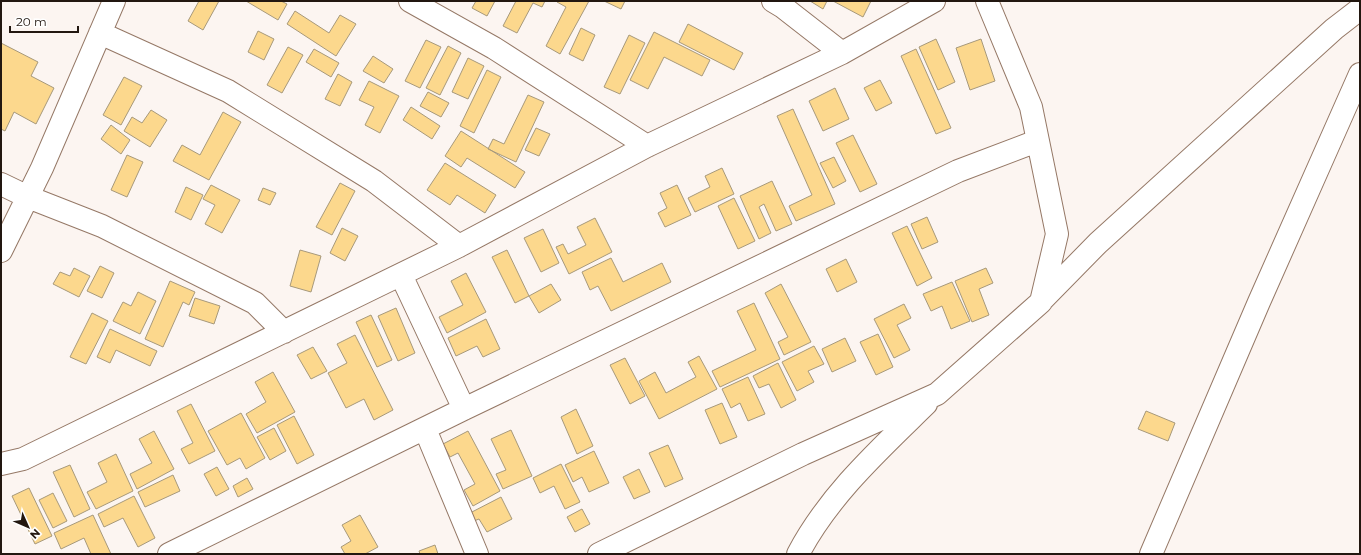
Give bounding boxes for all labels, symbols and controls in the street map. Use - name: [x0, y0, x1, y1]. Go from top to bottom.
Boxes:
- scale bar: [10, 8, 78, 34]
- text: 20 m: [16, 14, 47, 29]
- north arrow: [8, 507, 48, 547]
- text: N: [27, 526, 43, 542]

